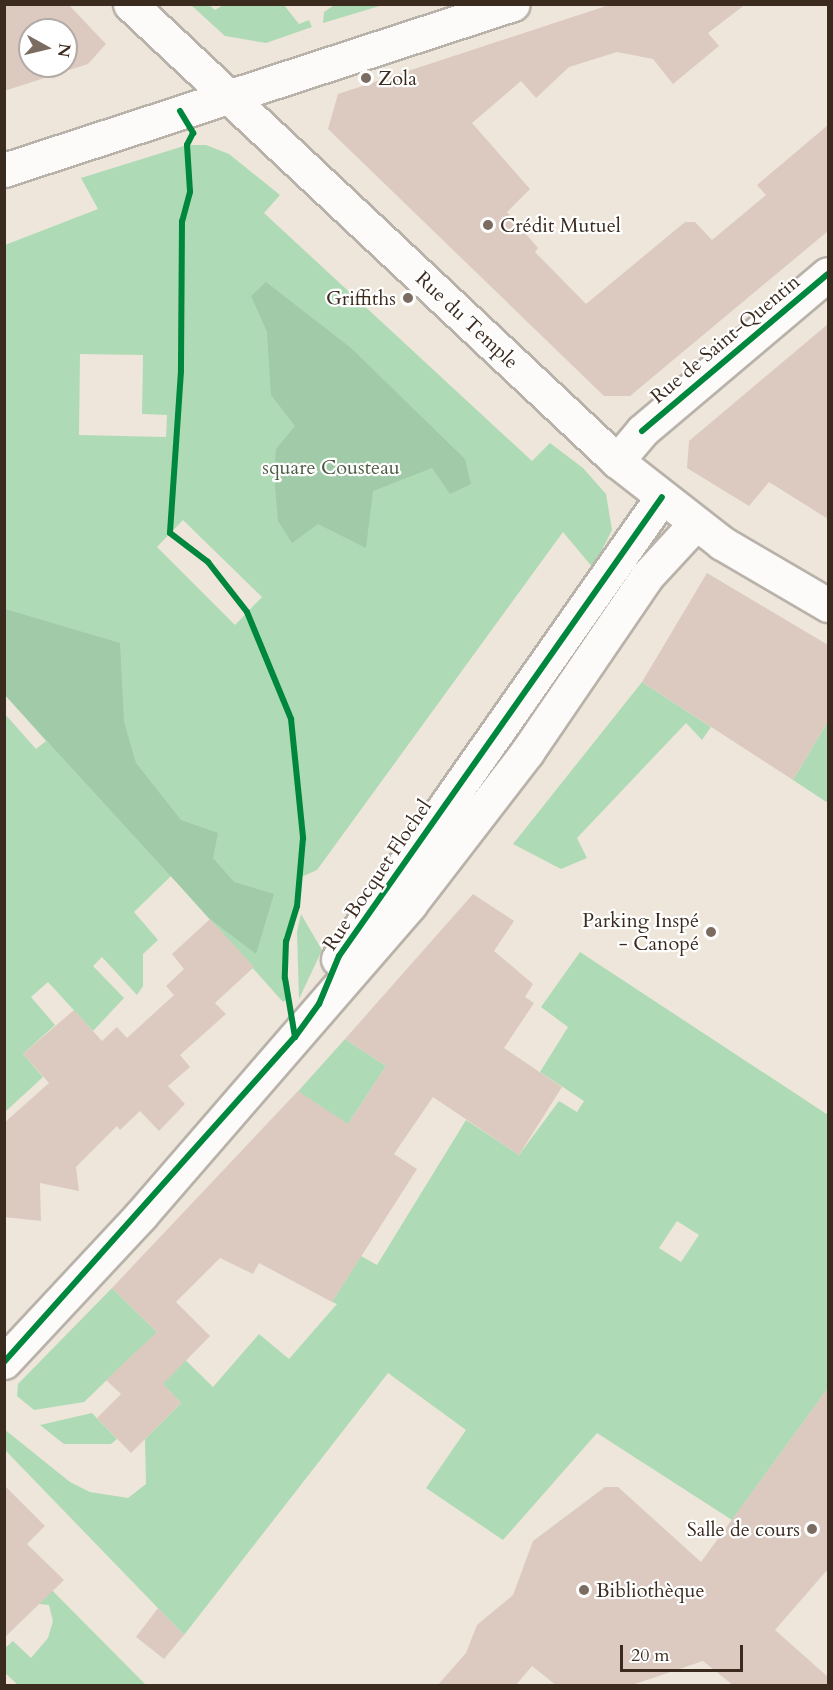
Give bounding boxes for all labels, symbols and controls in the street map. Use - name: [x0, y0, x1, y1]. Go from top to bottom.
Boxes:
- north arrow: [18, 18, 78, 78]
- text: N: [52, 42, 76, 59]
- place label: Zola: [378, 66, 417, 90]
- marker: Zola: [359, 71, 373, 85]
- place label: Crédit Mutuel: [500, 213, 621, 237]
- marker: Crédit Mutuel: [481, 218, 495, 232]
- street label: Rue du Temple: [411, 266, 523, 374]
- street label: Rue de Saint-Quentin: [646, 270, 804, 408]
- place label: Griffiths: [326, 286, 396, 310]
- marker: Griffiths: [401, 291, 415, 305]
- park label: square Cousteau: [262, 455, 400, 479]
- street label: Rue Bocquet Flochel: [318, 795, 436, 955]
- place label: Parking Inspé - Canopé: [582, 909, 699, 956]
- marker: Parking Inspé - Canopé: [704, 925, 718, 939]
- place label: Salle de cours: [687, 1517, 800, 1541]
- marker: Salle de cours: [805, 1522, 819, 1536]
- place label: Bibliothèque: [596, 1578, 705, 1602]
- marker: Bibliothèque: [577, 1583, 591, 1597]
- scale bar: [623, 1633, 746, 1671]
- text: 20 m: [631, 1643, 670, 1668]

